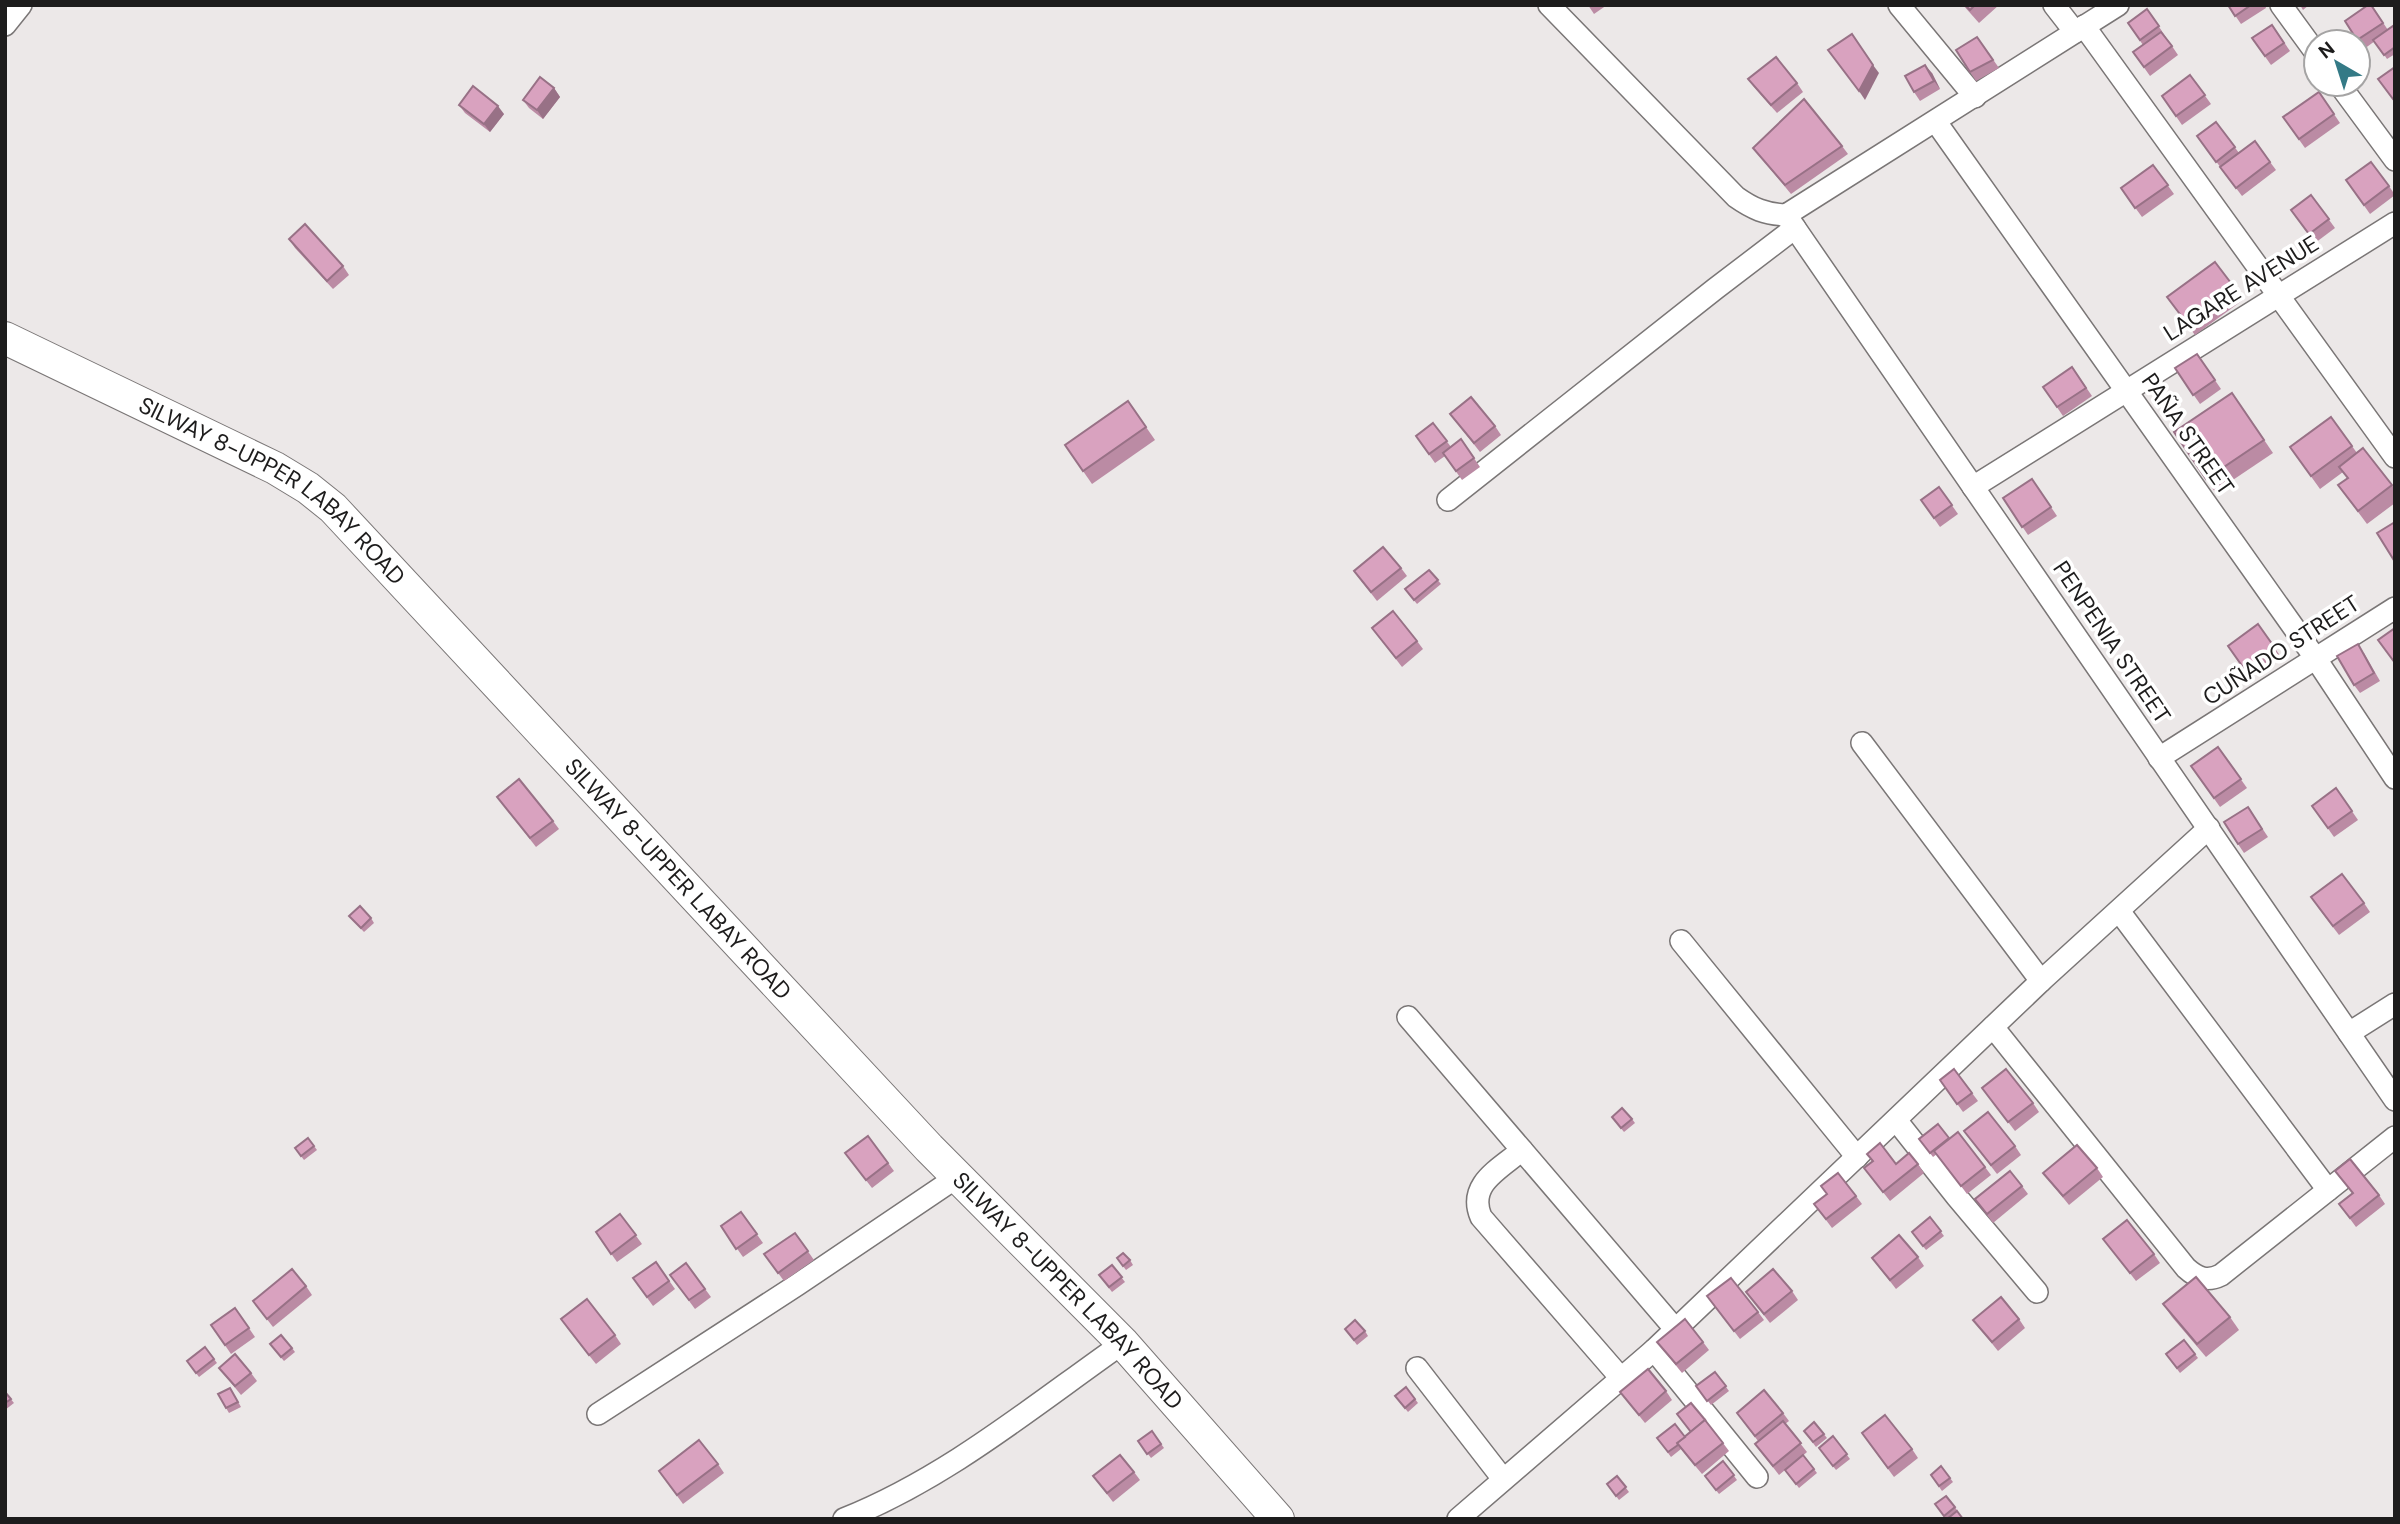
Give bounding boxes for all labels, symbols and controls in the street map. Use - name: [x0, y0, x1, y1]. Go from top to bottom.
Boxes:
- north arrow: [2302, 28, 2372, 98]
- text: N: [2313, 36, 2340, 64]
- street label: LAGARE AVENUE: [2158, 228, 2324, 348]
- street label: PAÑA STREET: [2135, 367, 2241, 501]
- street label: SILWAY 8-UPPER LABAY ROAD: [134, 390, 412, 591]
- street label: PENPENIA STREET: [2047, 555, 2178, 729]
- street label: CUÑADO STREET: [2197, 588, 2365, 712]
- street label: SILWAY 8-UPPER LABAY ROAD: [559, 752, 798, 1006]
- street label: SILWAY 8-UPPER LABAY ROAD: [946, 1165, 1190, 1416]

